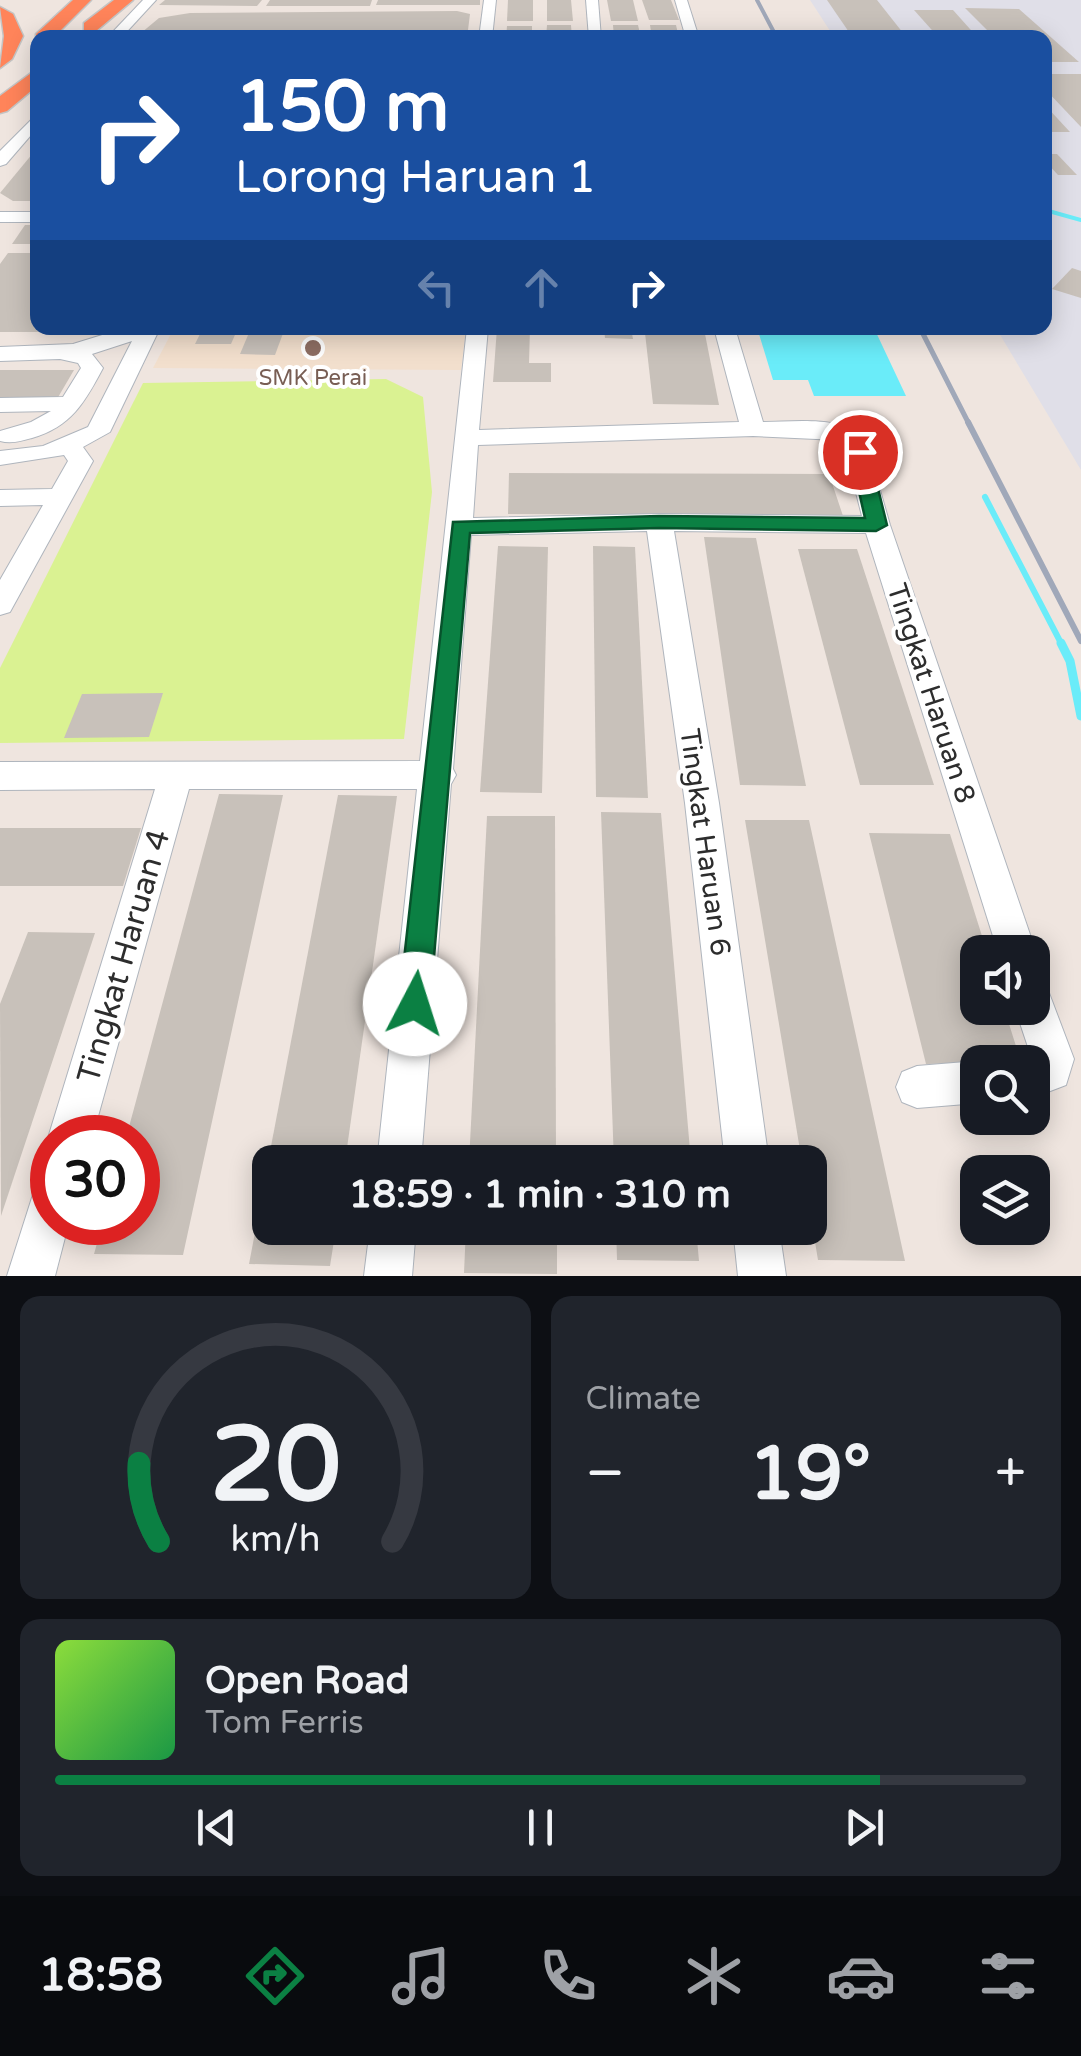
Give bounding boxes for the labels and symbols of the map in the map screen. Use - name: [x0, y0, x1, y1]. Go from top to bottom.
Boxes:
- marker: SMK Perai: [302, 337, 324, 359]
- place label: SMK Perai: [259, 365, 367, 391]
- pin: [818, 410, 903, 495]
- street label: Tingkat Haruan 8: [879, 579, 983, 808]
- street label: Tingkat Haruan 6: [672, 726, 738, 958]
- street label: Tingkat Haruan 4: [70, 825, 178, 1087]
- position arrow: [363, 952, 467, 1056]
- speed limit sign: 30: [30, 1115, 160, 1245]

